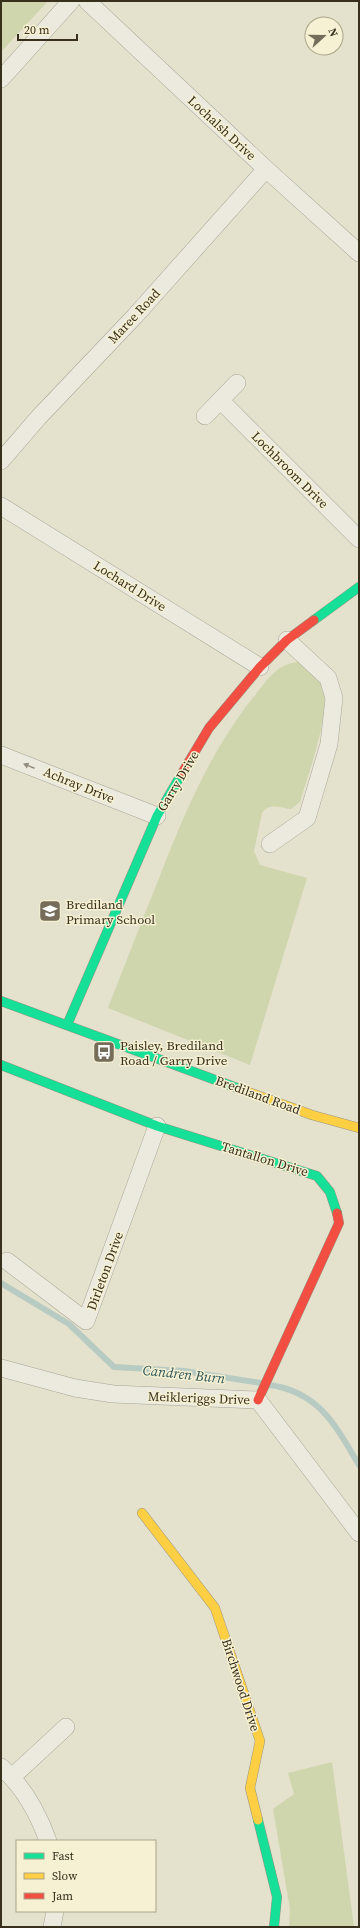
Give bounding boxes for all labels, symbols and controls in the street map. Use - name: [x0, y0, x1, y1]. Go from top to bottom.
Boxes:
- scale bar: [18, 16, 77, 42]
- north arrow: [304, 16, 344, 56]
- text: 20 m: [24, 22, 50, 38]
- text: N: [324, 26, 341, 39]
- street label: Lochalsh Drive: [184, 92, 260, 164]
- street label: Maree Road: [104, 284, 164, 347]
- street label: Lochbroom Drive: [248, 428, 332, 512]
- street label: Lochard Drive: [90, 557, 170, 615]
- street label: Garry Drive: [153, 747, 203, 814]
- one-way arrow: [23, 762, 35, 768]
- street label: Achray Drive: [41, 763, 117, 807]
- place label: Brediland Primary School: [66, 896, 155, 928]
- school or university icon: Brediland Primary School: [37, 898, 63, 924]
- place label: Paisley, Brediland Road / Garry Drive: [120, 1037, 228, 1069]
- bus stop icon: Paisley, Brediland Road / Garry Drive: [91, 1039, 117, 1065]
- street label: Brediland Road: [213, 1072, 304, 1118]
- street label: Tantallon Drive: [220, 1138, 311, 1180]
- street label: Dirleton Drive: [83, 1229, 127, 1313]
- water label: Candren Burn: [142, 1360, 226, 1388]
- street label: Meikleriggs Drive: [148, 1388, 251, 1408]
- street label: Birchwood Drive: [218, 1636, 264, 1734]
- legend: [16, 1840, 156, 1912]
- text: Fast: [52, 1848, 74, 1864]
- text: Slow: [52, 1868, 78, 1884]
- text: Jam: [51, 1888, 73, 1904]

